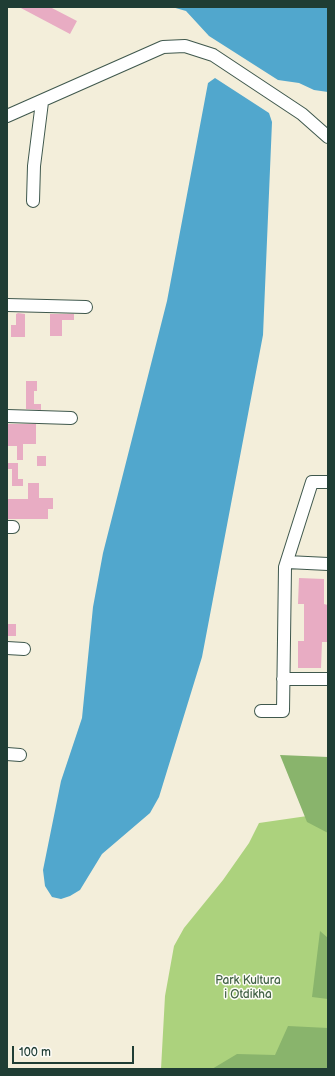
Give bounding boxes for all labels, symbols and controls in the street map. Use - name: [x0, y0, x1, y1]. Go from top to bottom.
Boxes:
- park label: Park Kultura i Otdikha: [215, 974, 281, 1002]
- scale bar: [14, 1038, 136, 1064]
- text: 100 m: [19, 1045, 51, 1060]

